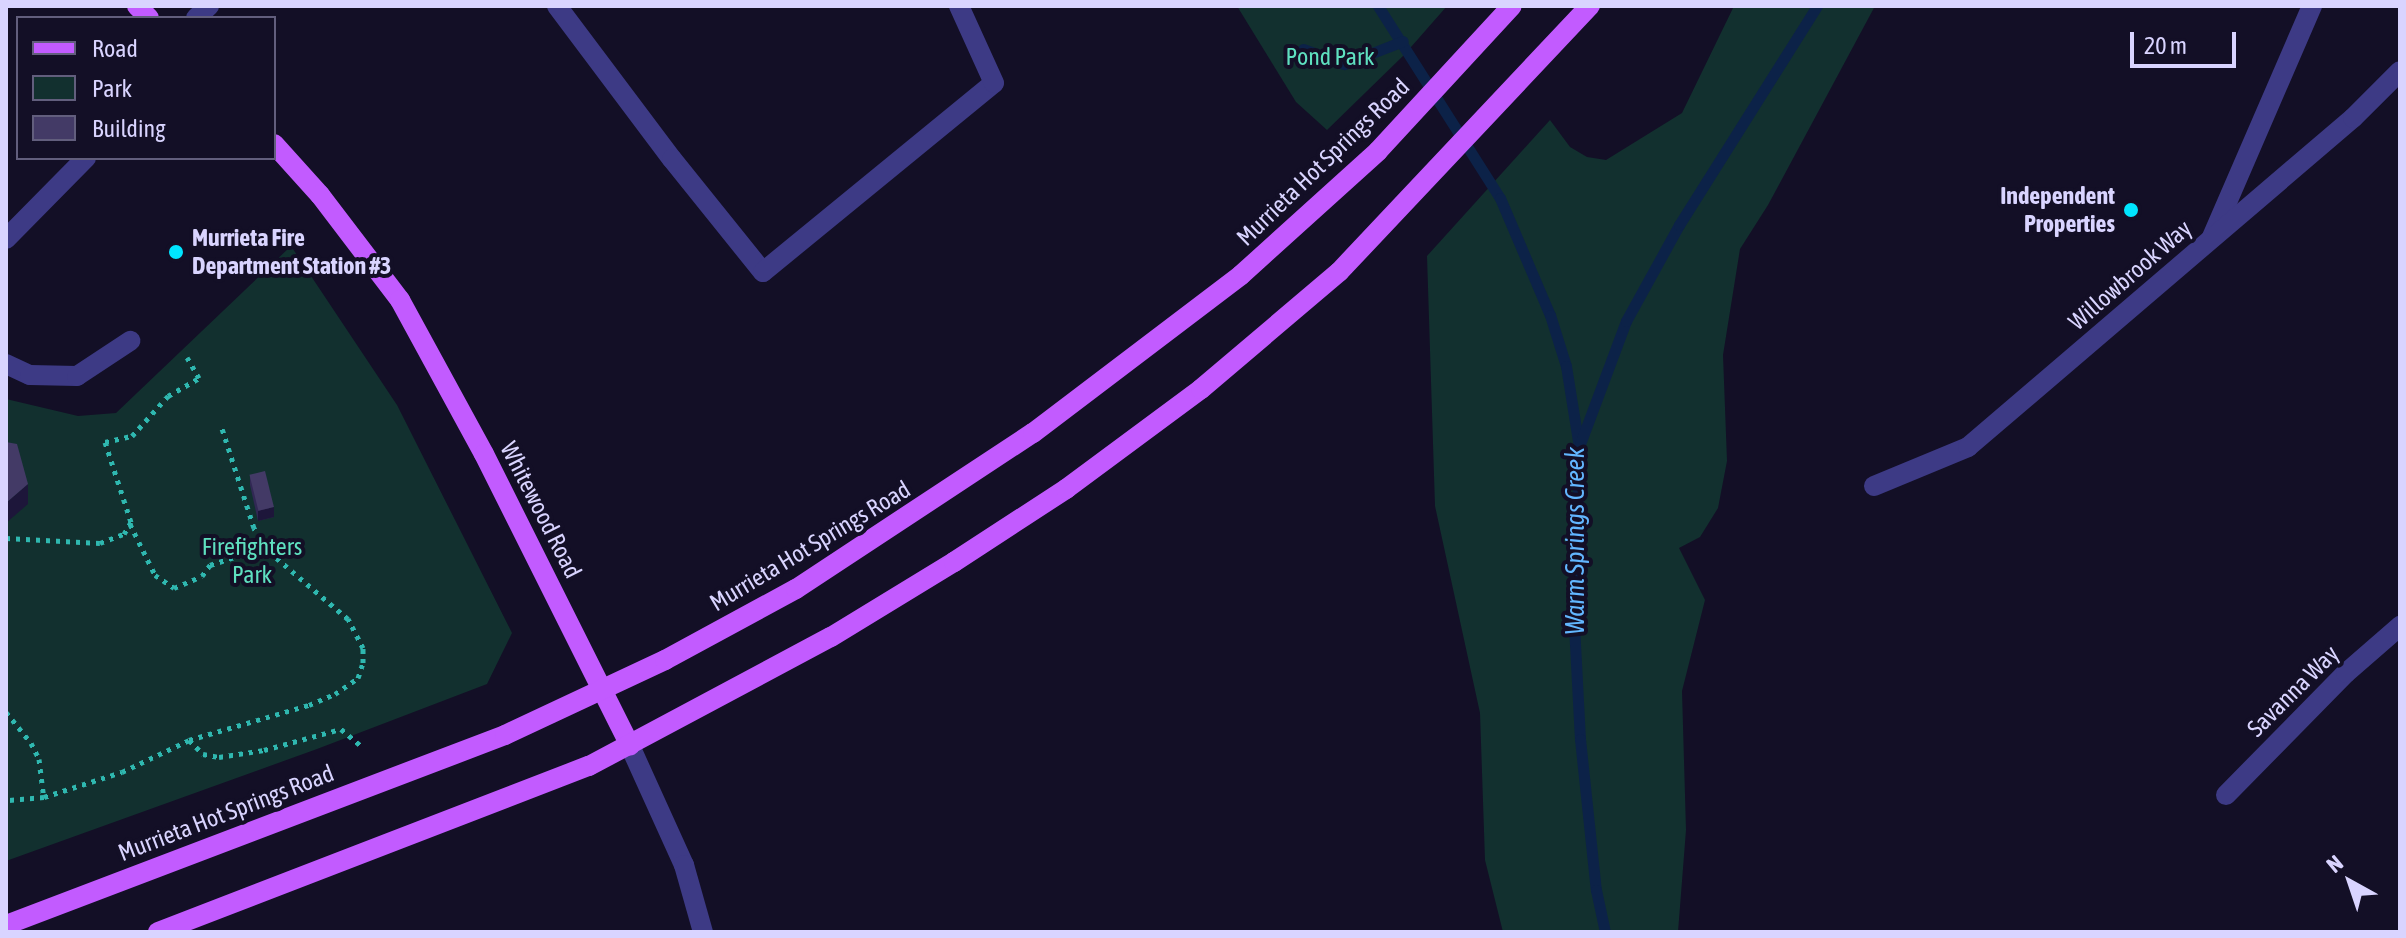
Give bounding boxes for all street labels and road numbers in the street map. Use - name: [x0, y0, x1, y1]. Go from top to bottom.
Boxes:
- street label: Murrieta Hot Springs Road: [1231, 72, 1415, 252]
- street label: Willowbrook Way: [2063, 214, 2197, 336]
- street label: Whitewood Road: [494, 437, 588, 583]
- street label: Murrieta Hot Springs Road: [705, 475, 915, 617]
- street label: Savanna Way: [2241, 639, 2345, 743]
- street label: Murrieta Hot Springs Road: [114, 759, 338, 867]

